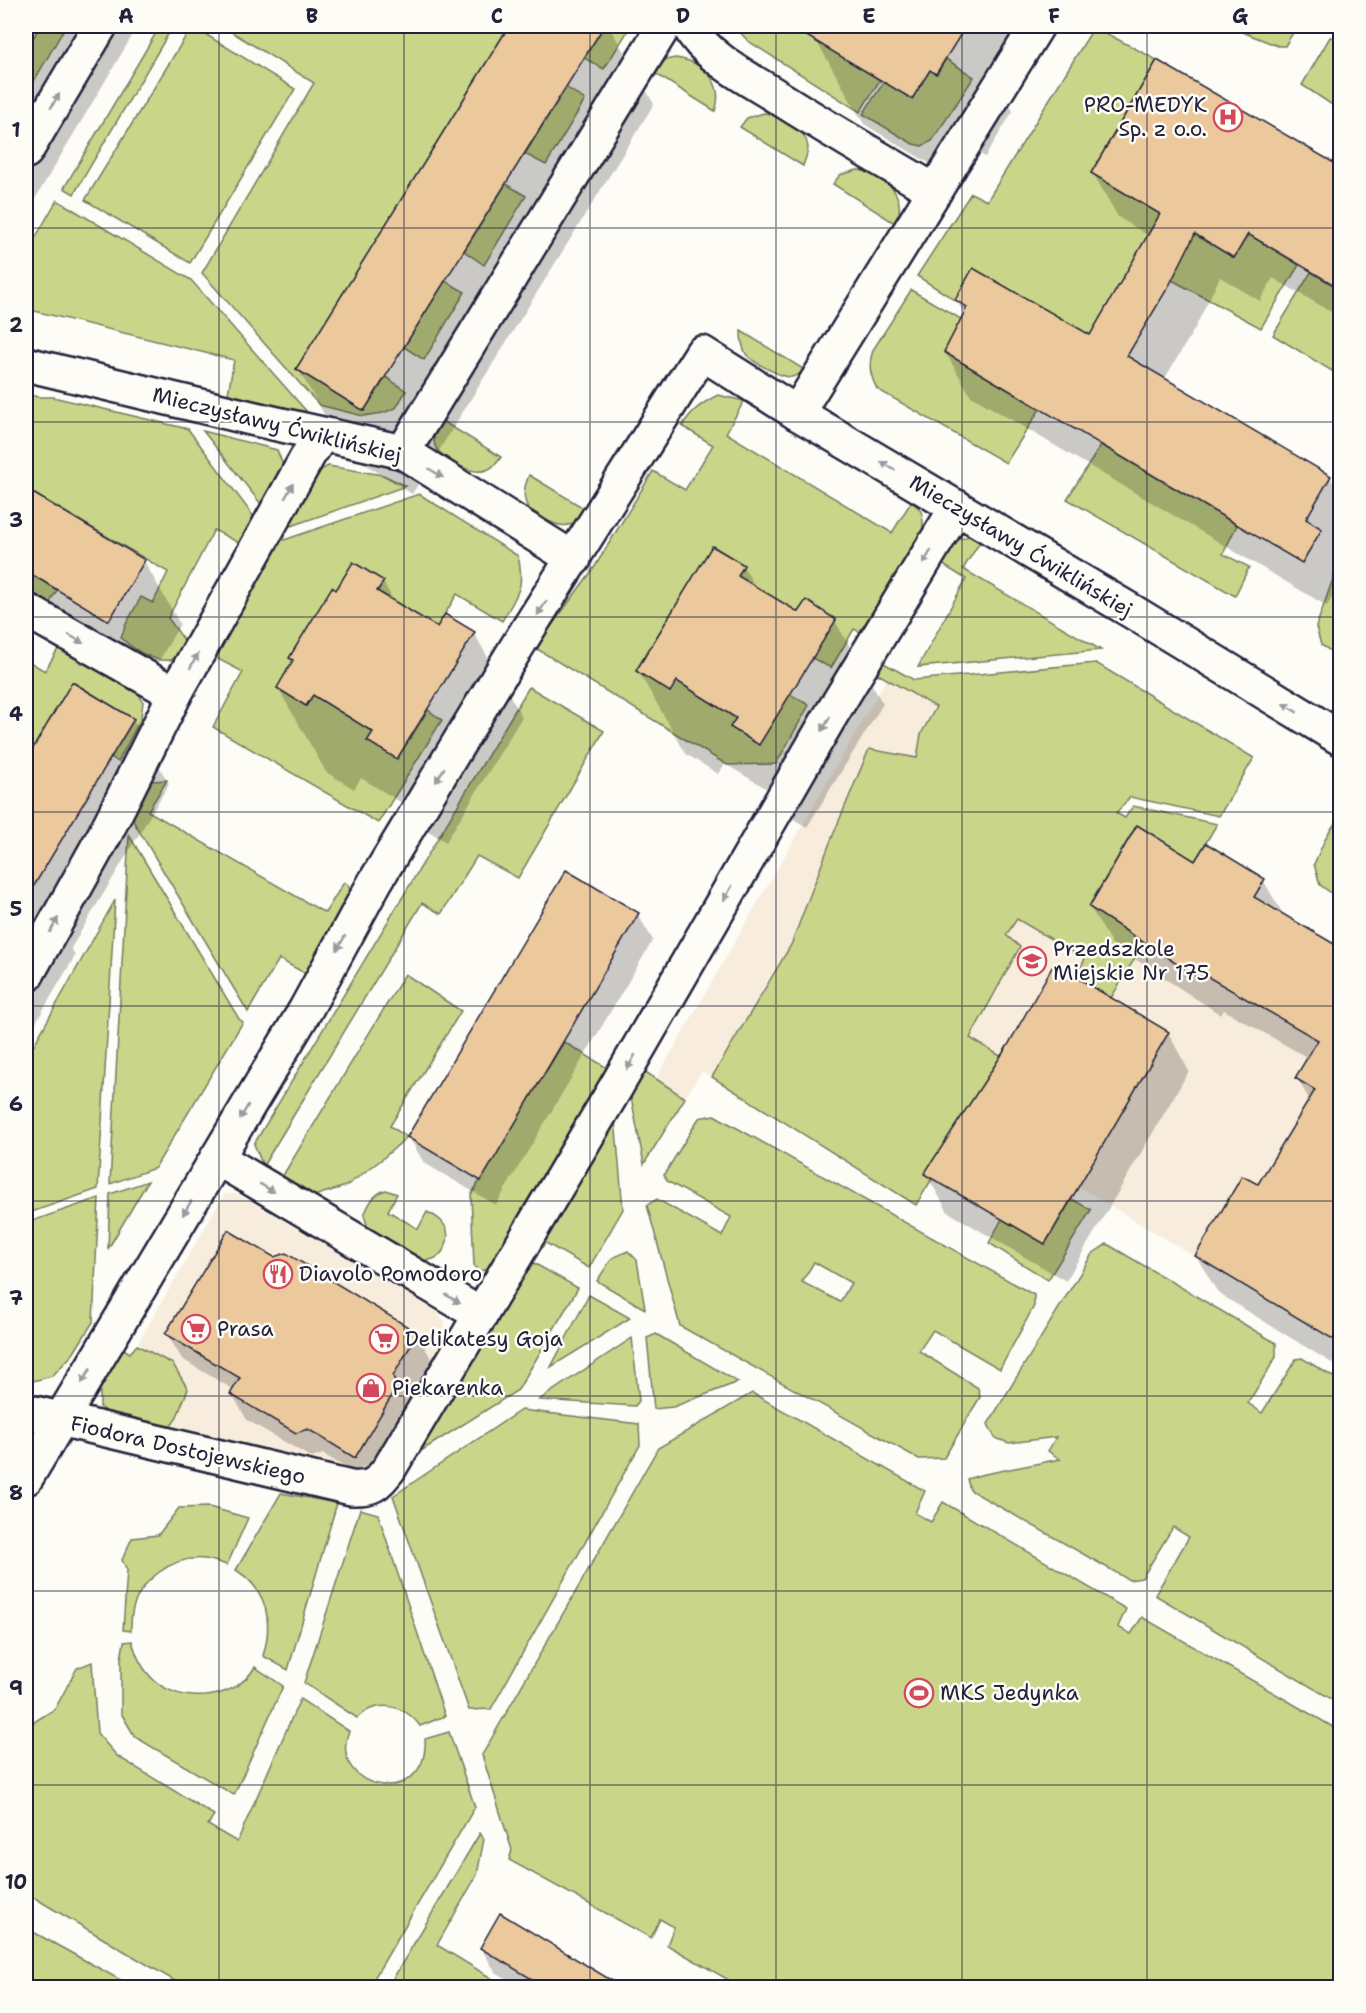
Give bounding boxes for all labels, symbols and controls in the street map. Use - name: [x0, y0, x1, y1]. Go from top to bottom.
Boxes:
- text: A: [118, 3, 134, 29]
- text: B: [306, 3, 318, 29]
- text: C: [491, 3, 503, 29]
- text: D: [676, 3, 690, 29]
- text: E: [862, 3, 876, 29]
- text: F: [1048, 3, 1060, 29]
- text: G: [1232, 3, 1248, 29]
- place label: PRO-MEDYK Sp. z o.o.: [1084, 91, 1207, 143]
- one-way arrow: [50, 93, 61, 109]
- hospital icon: PRO-MEDYK Sp. z o.o.: [1212, 101, 1244, 133]
- text: 1: [11, 117, 21, 143]
- text: 2: [9, 312, 23, 338]
- street label: Mieczysławy Ćwiklińskiej: [150, 380, 405, 470]
- one-way arrow: [880, 461, 896, 472]
- one-way arrow: [427, 467, 443, 479]
- street label: Mieczysławy Ćwiklińskiej: [904, 467, 1138, 624]
- one-way arrow: [283, 483, 294, 499]
- text: 3: [9, 507, 23, 533]
- one-way arrow: [921, 549, 932, 565]
- one-way arrow: [536, 600, 547, 617]
- one-way arrow: [68, 634, 85, 644]
- one-way arrow: [188, 653, 199, 669]
- text: 4: [9, 701, 23, 727]
- one-way arrow: [1282, 702, 1298, 713]
- one-way arrow: [820, 716, 831, 732]
- one-way arrow: [434, 767, 445, 783]
- one-way arrow: [723, 885, 733, 902]
- text: 5: [10, 896, 22, 922]
- one-way arrow: [49, 916, 59, 933]
- one-way arrow: [336, 935, 346, 952]
- place label: Przedszkole Miejskie Nr 175: [1053, 935, 1209, 987]
- school or university icon: Przedszkole Miejskie Nr 175: [1016, 945, 1048, 977]
- one-way arrow: [626, 1054, 636, 1071]
- text: 6: [9, 1091, 23, 1117]
- one-way arrow: [239, 1104, 249, 1121]
- one-way arrow: [259, 1183, 275, 1194]
- one-way arrow: [181, 1200, 192, 1216]
- restaurant icon: Diavolo Pomodoro: [262, 1258, 294, 1290]
- place label: Diavolo Pomodoro: [299, 1260, 482, 1288]
- text: 7: [9, 1285, 23, 1311]
- one-way arrow: [445, 1293, 461, 1304]
- supermarket icon: Prasa: [180, 1313, 212, 1345]
- place label: Prasa: [217, 1315, 274, 1343]
- supermarket icon: Delikatesy Goja: [368, 1323, 400, 1355]
- place label: Delikatesy Goja: [405, 1325, 563, 1353]
- one-way arrow: [81, 1368, 91, 1385]
- shop icon: Piekarenka: [355, 1372, 387, 1404]
- place label: Piekarenka: [392, 1374, 503, 1402]
- street label: Fiodora Dostojewskiego: [68, 1409, 308, 1491]
- text: 8: [9, 1480, 23, 1506]
- text: 9: [9, 1675, 23, 1701]
- sports icon: MKS Jedynka: [903, 1677, 935, 1709]
- place label: MKS Jedynka: [940, 1679, 1079, 1707]
- text: 10: [5, 1869, 27, 1895]

